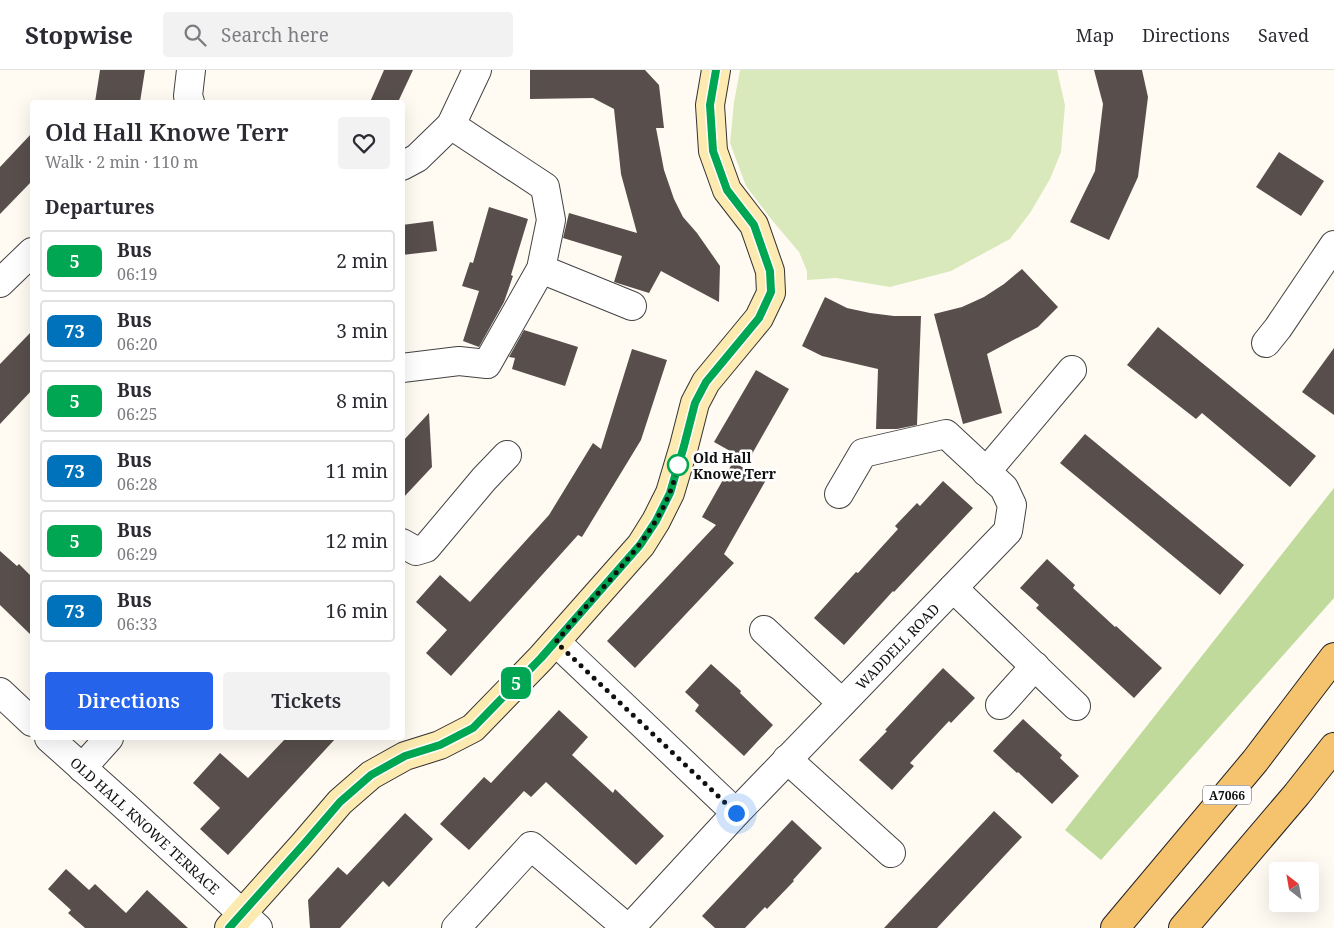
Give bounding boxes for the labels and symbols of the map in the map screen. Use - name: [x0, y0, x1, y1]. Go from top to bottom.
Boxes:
- place label: Old Hall Knowe Terr: [693, 448, 777, 483]
- marker: Old Hall Knowe Terr: [667, 454, 689, 476]
- street label: WADDELL ROAD: [851, 599, 943, 693]
- line badge: 5: [500, 667, 532, 699]
- street label: OLD HALL KNOWE TERRACE: [67, 752, 224, 898]
- road number: A7066: [1203, 786, 1251, 804]
- your location: [724, 801, 749, 826]
- north arrow: [1269, 862, 1319, 912]

